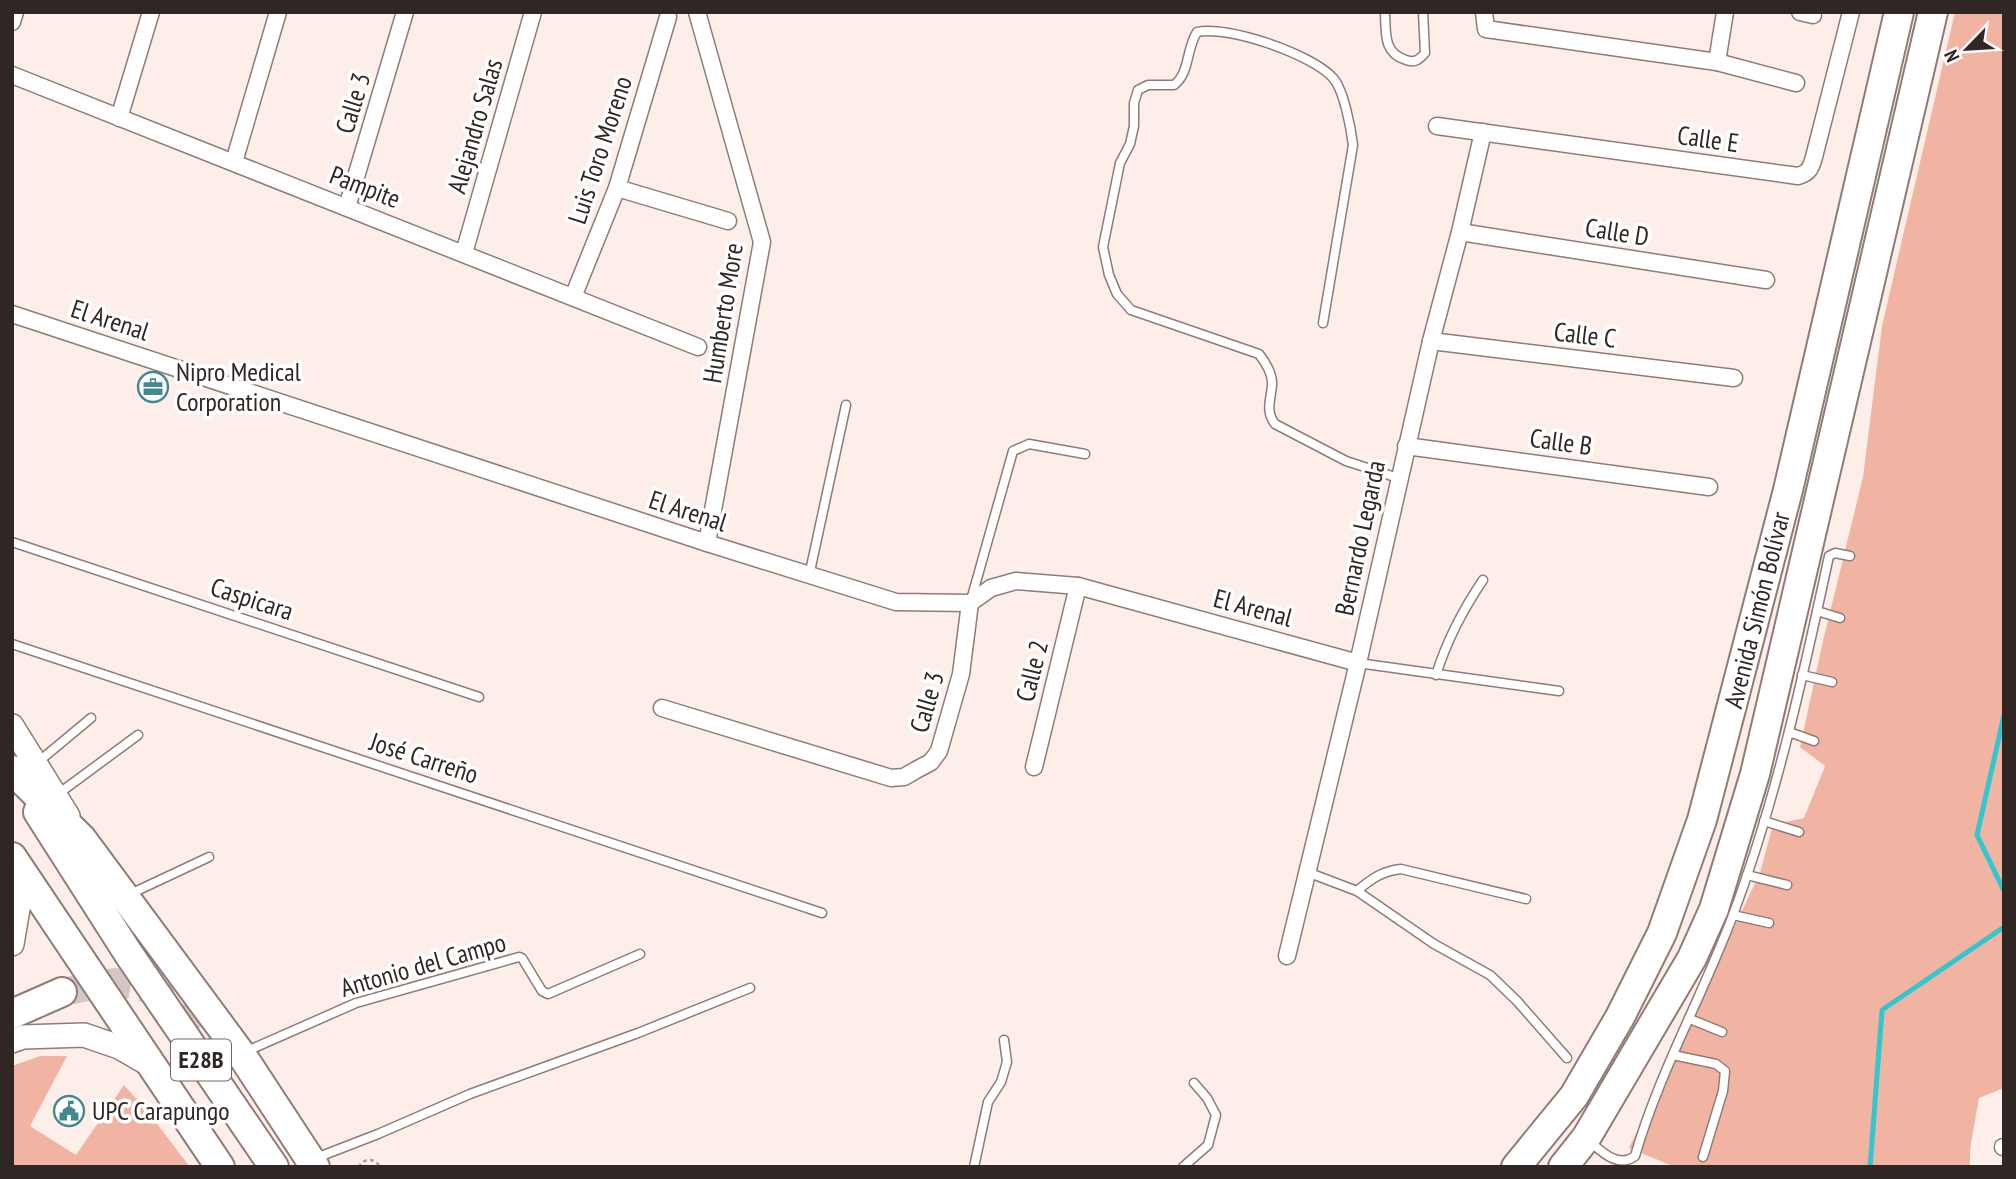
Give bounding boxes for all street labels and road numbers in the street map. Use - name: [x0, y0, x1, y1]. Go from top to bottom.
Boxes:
- street label: Alejandro Salas: [440, 55, 509, 197]
- street label: Calle 3: [328, 68, 377, 137]
- street label: Luis Toro Moreno: [560, 72, 639, 228]
- street label: Calle E: [1675, 118, 1741, 159]
- street label: Pampite: [325, 158, 405, 215]
- street label: Calle D: [1583, 210, 1651, 253]
- street label: Humberto More: [695, 241, 750, 385]
- street label: El Arenal: [67, 291, 153, 348]
- street label: Calle C: [1552, 314, 1618, 355]
- street label: Calle B: [1528, 421, 1594, 462]
- street label: Bernardo Legarda: [1327, 457, 1392, 618]
- street label: El Arenal: [645, 482, 731, 539]
- street label: Avenida Simón Bolívar: [1716, 508, 1797, 711]
- street label: Caspicara: [207, 570, 298, 627]
- street label: El Arenal: [1210, 581, 1296, 634]
- street label: Calle 2: [1008, 637, 1055, 705]
- street label: Calle 3: [902, 667, 951, 736]
- street label: José Carreño: [365, 724, 483, 791]
- street label: Antonio del Campo: [336, 925, 509, 1004]
- road number: E28B: [171, 1040, 231, 1080]

